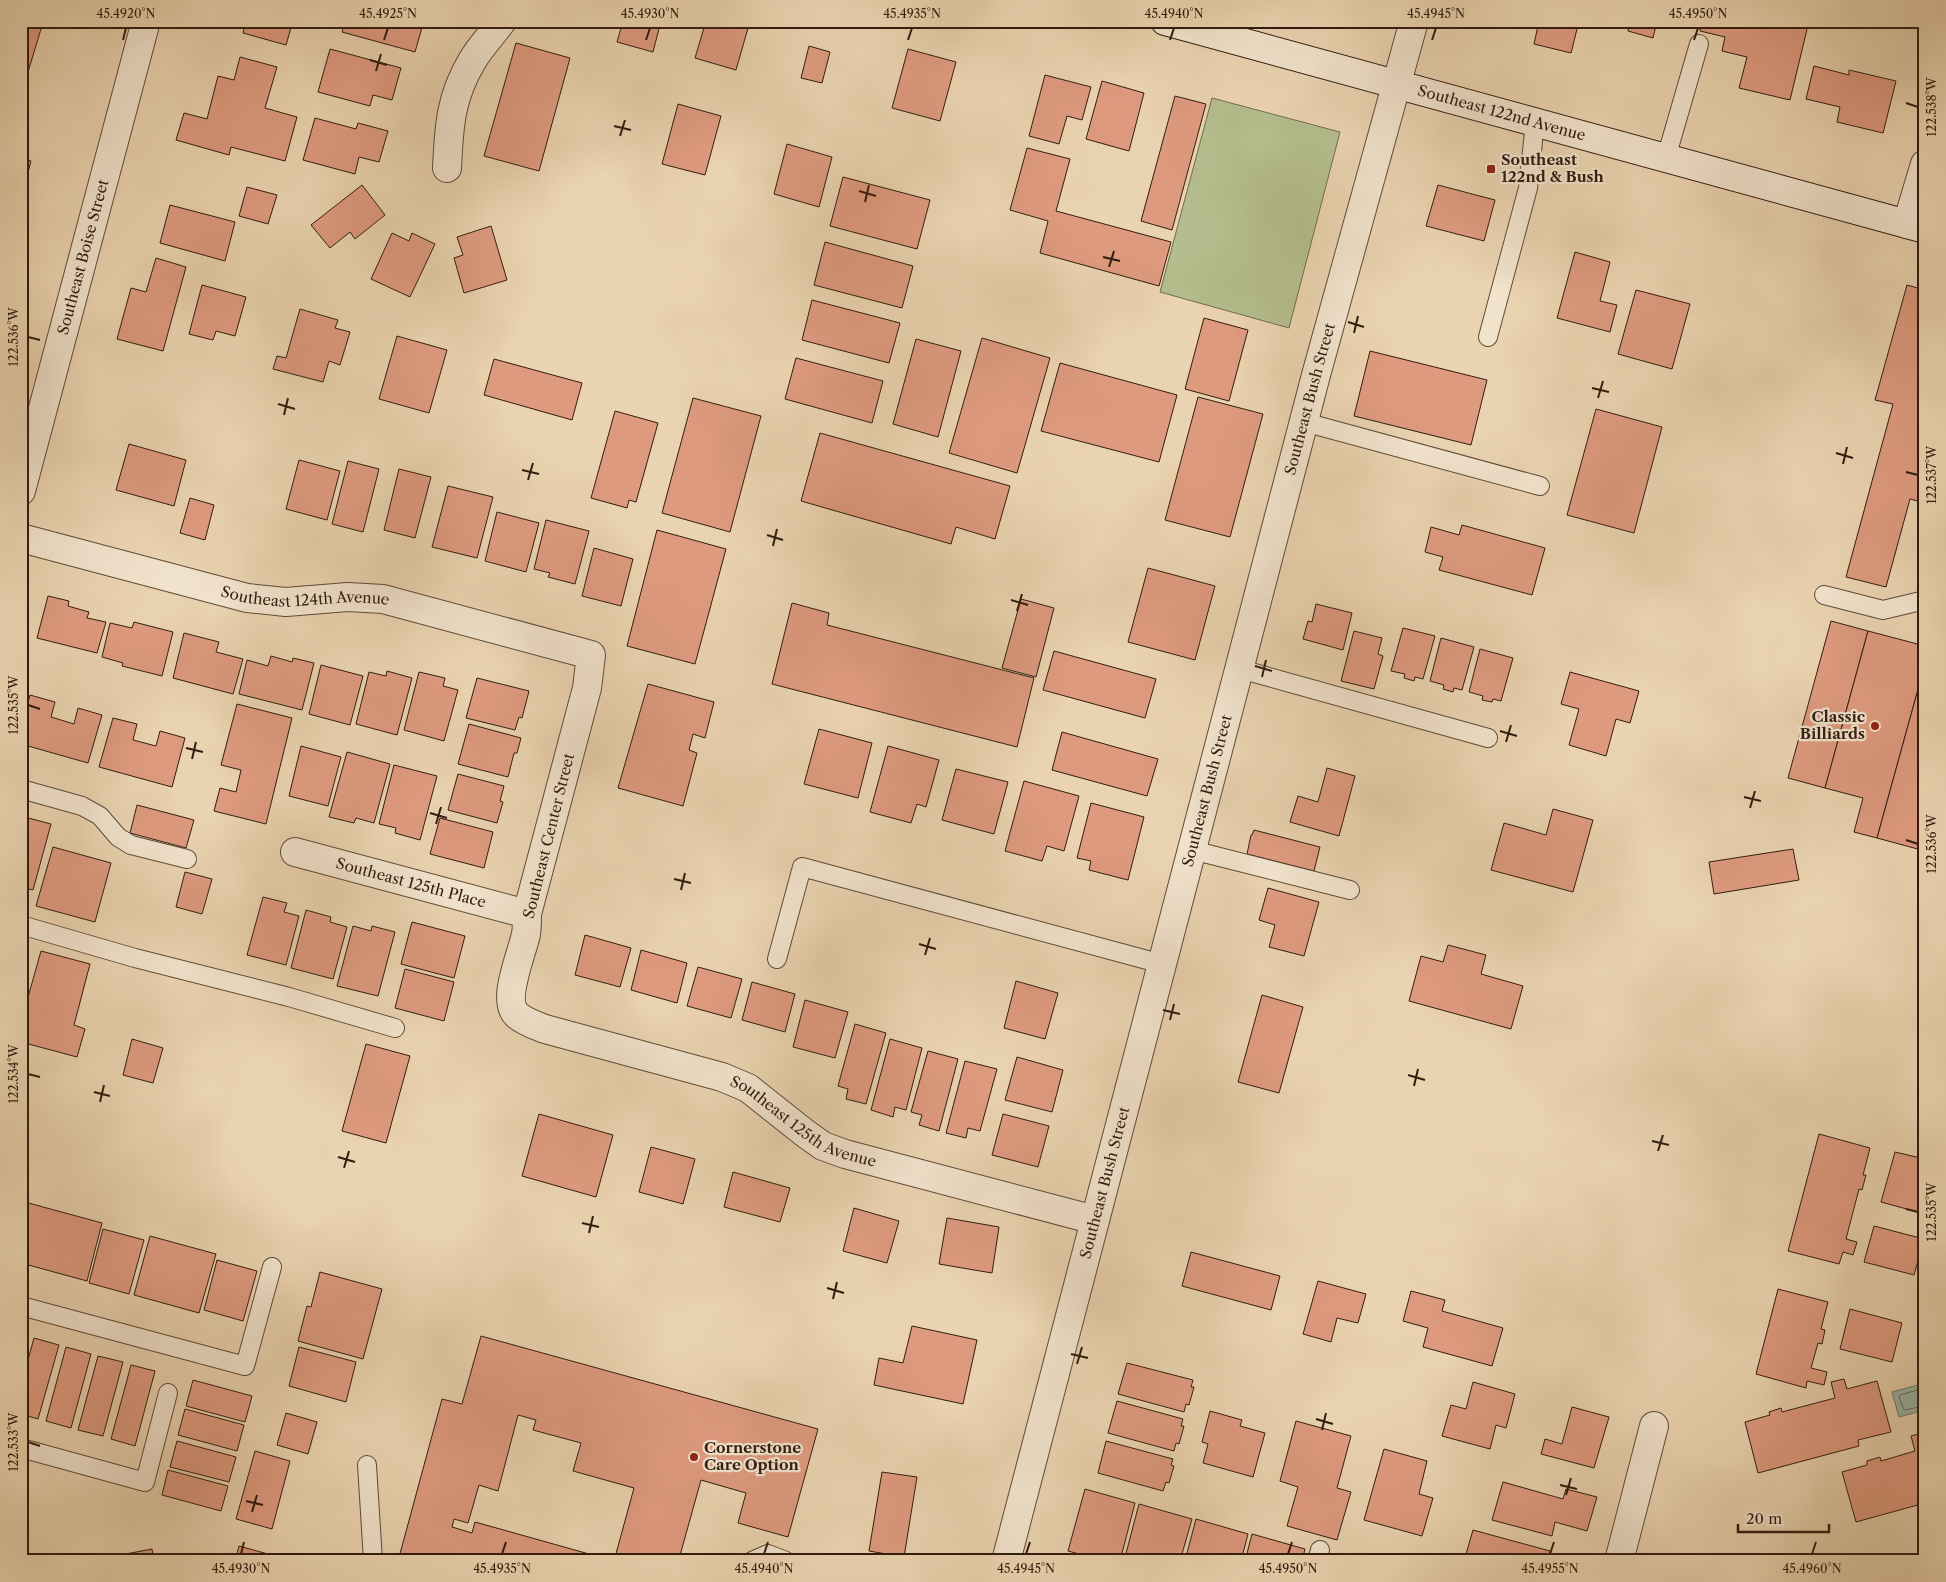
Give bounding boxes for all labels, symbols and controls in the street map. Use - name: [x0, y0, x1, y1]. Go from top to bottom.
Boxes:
- text: 45.4920°N: [97, 6, 156, 21]
- text: 45.4925°N: [359, 6, 417, 21]
- text: 45.4930°N: [621, 6, 679, 21]
- text: 45.4935°N: [883, 6, 941, 21]
- text: 45.4940°N: [1144, 6, 1204, 21]
- text: 45.4945°N: [1407, 6, 1465, 21]
- text: 45.4950°N: [1669, 6, 1727, 21]
- text: 122.538°W: [1924, 76, 1939, 137]
- street label: Southeast 122nd Avenue: [1416, 81, 1588, 145]
- place label: Southeast 122nd & Bush: [1501, 150, 1605, 186]
- marker: Southeast 122nd & Bush: [1485, 163, 1497, 175]
- street label: Southeast Boise Street: [53, 177, 113, 337]
- text: 122.536°W: [6, 307, 21, 367]
- street label: Southeast Bush Street: [1280, 320, 1339, 477]
- text: 122.537°W: [1924, 445, 1939, 504]
- street label: Southeast 124th Avenue: [219, 582, 392, 611]
- text: 122.535°W: [6, 675, 21, 734]
- place label: Classic Billiards: [1800, 707, 1865, 743]
- street label: Southeast Bush Street: [1178, 712, 1236, 869]
- marker: Classic Billiards: [1869, 720, 1881, 732]
- street label: Southeast Center Street: [519, 751, 578, 921]
- text: 122.536°W: [1924, 814, 1939, 874]
- street label: Southeast 125th Place: [334, 853, 488, 912]
- text: 122.534°W: [6, 1044, 21, 1104]
- street label: Southeast 125th Avenue: [727, 1072, 878, 1171]
- street label: Southeast Bush Street: [1075, 1104, 1134, 1261]
- text: 122.535°W: [1924, 1182, 1939, 1241]
- text: 122.533°W: [6, 1412, 21, 1471]
- place label: Cornerstone Care Option: [704, 1438, 801, 1474]
- marker: Cornerstone Care Option: [688, 1451, 700, 1463]
- scale bar: [1738, 1502, 1830, 1534]
- text: 20 m: [1746, 1509, 1782, 1528]
- text: 45.4930°N: [212, 1561, 270, 1576]
- text: 45.4935°N: [473, 1561, 531, 1576]
- text: 45.4940°N: [734, 1561, 794, 1576]
- text: 45.4945°N: [997, 1561, 1055, 1576]
- text: 45.4950°N: [1259, 1561, 1317, 1576]
- text: 45.4955°N: [1521, 1561, 1579, 1576]
- text: 45.4960°N: [1782, 1561, 1842, 1576]

